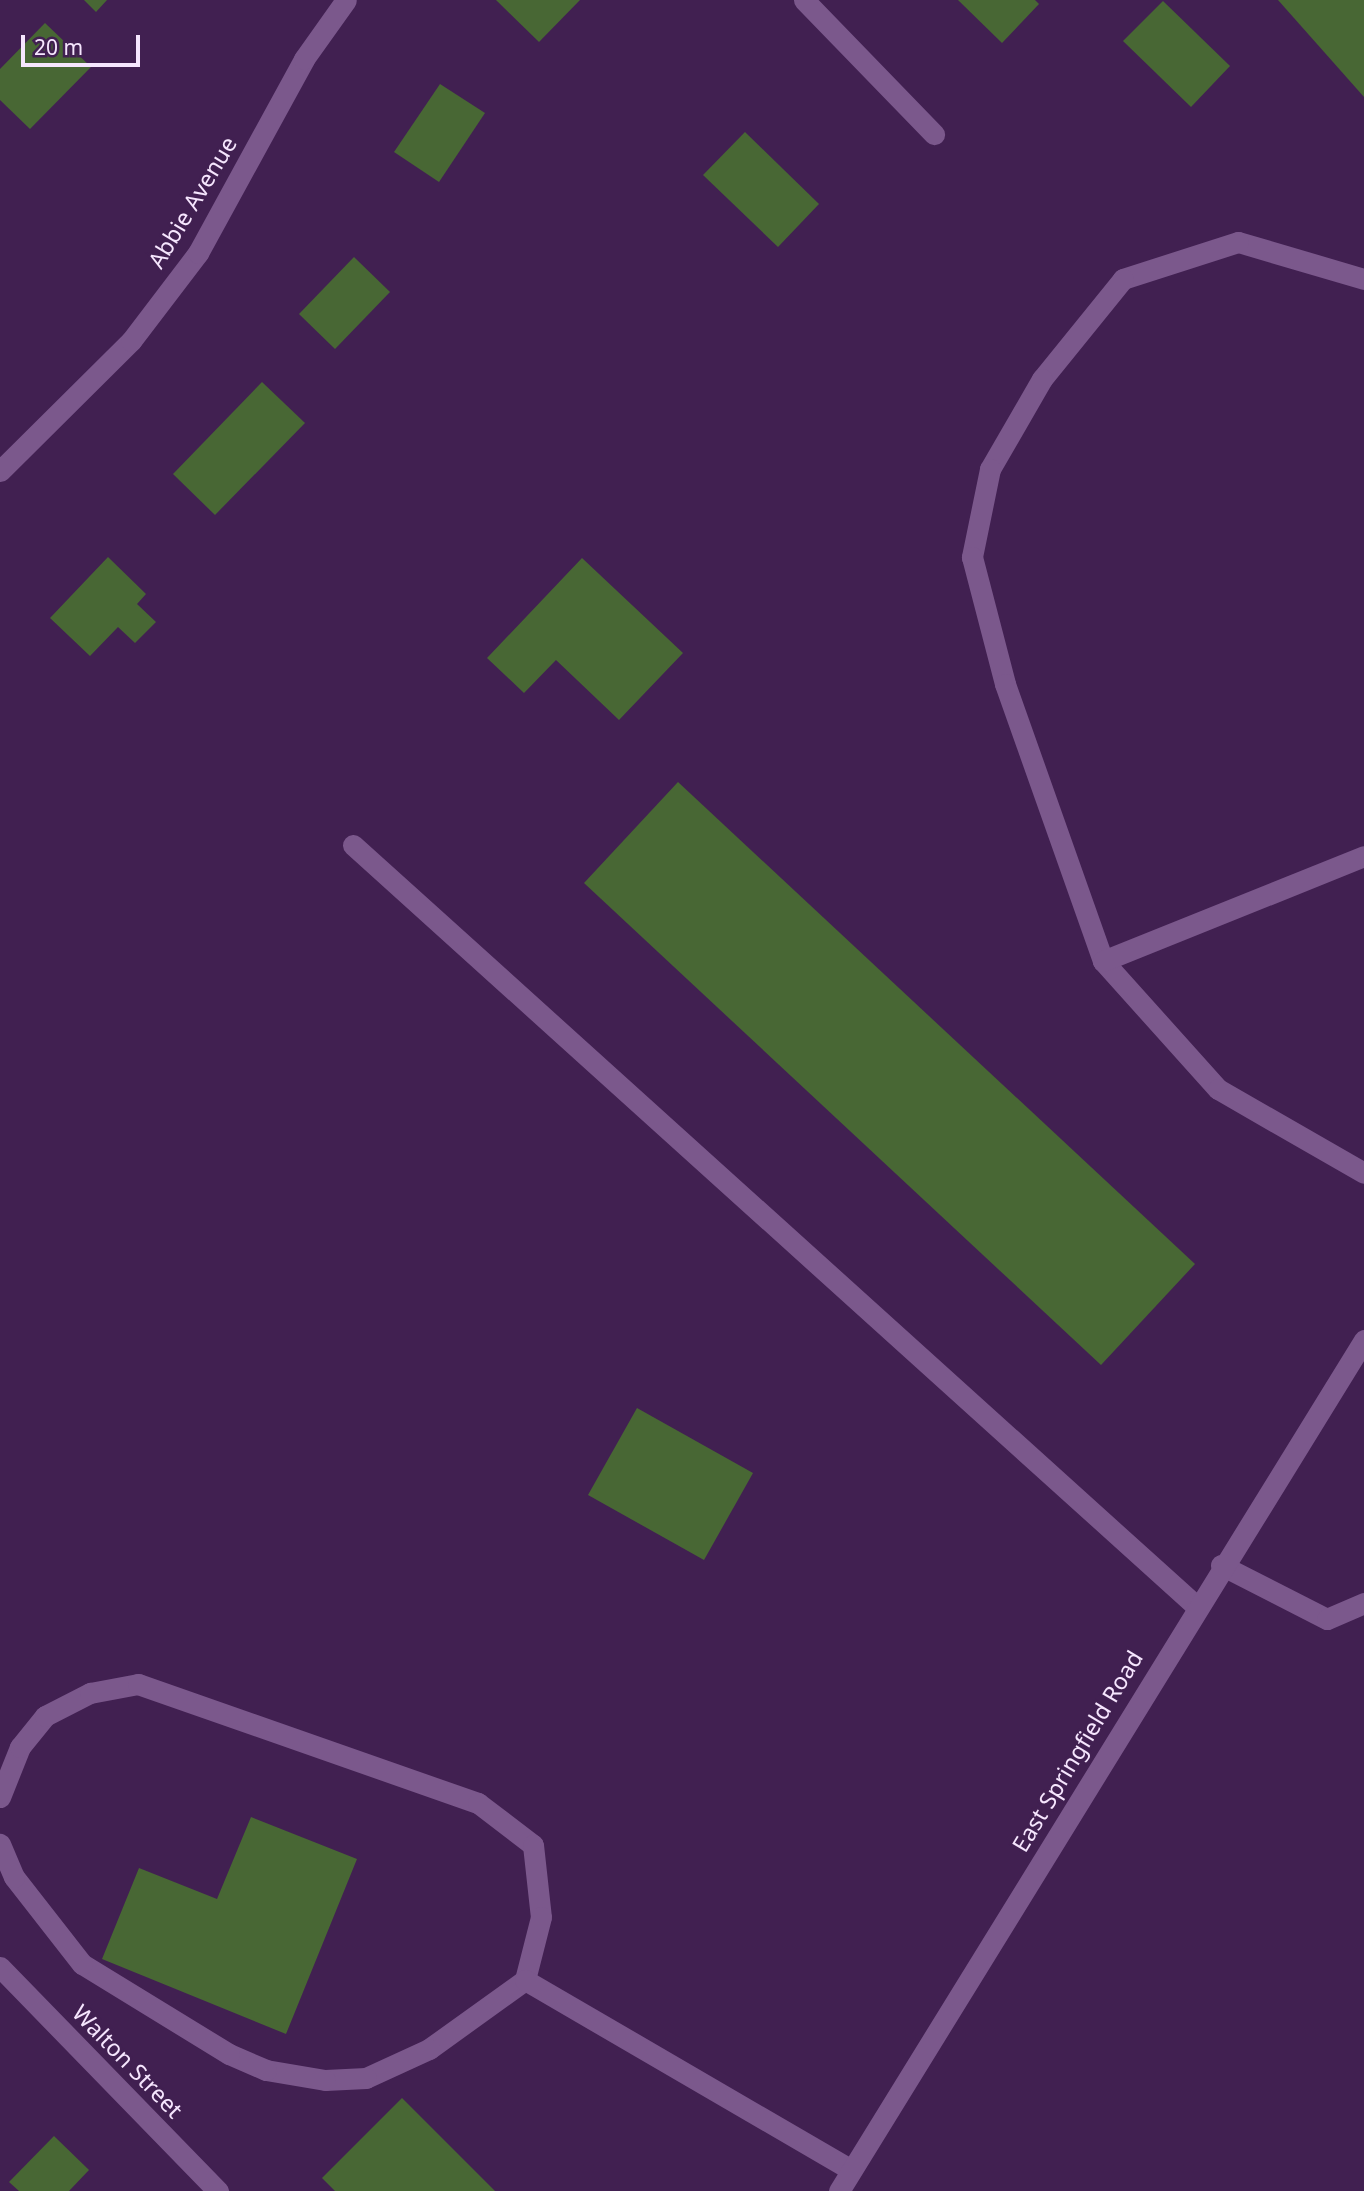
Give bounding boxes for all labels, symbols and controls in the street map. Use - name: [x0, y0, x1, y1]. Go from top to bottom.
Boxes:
- scale bar: [24, 21, 144, 65]
- text: 20 m: [34, 33, 83, 61]
- street label: Abbie Avenue: [142, 131, 242, 273]
- street label: East Springfield Road: [1006, 1645, 1148, 1857]
- street label: Walton Street: [67, 1999, 189, 2123]

